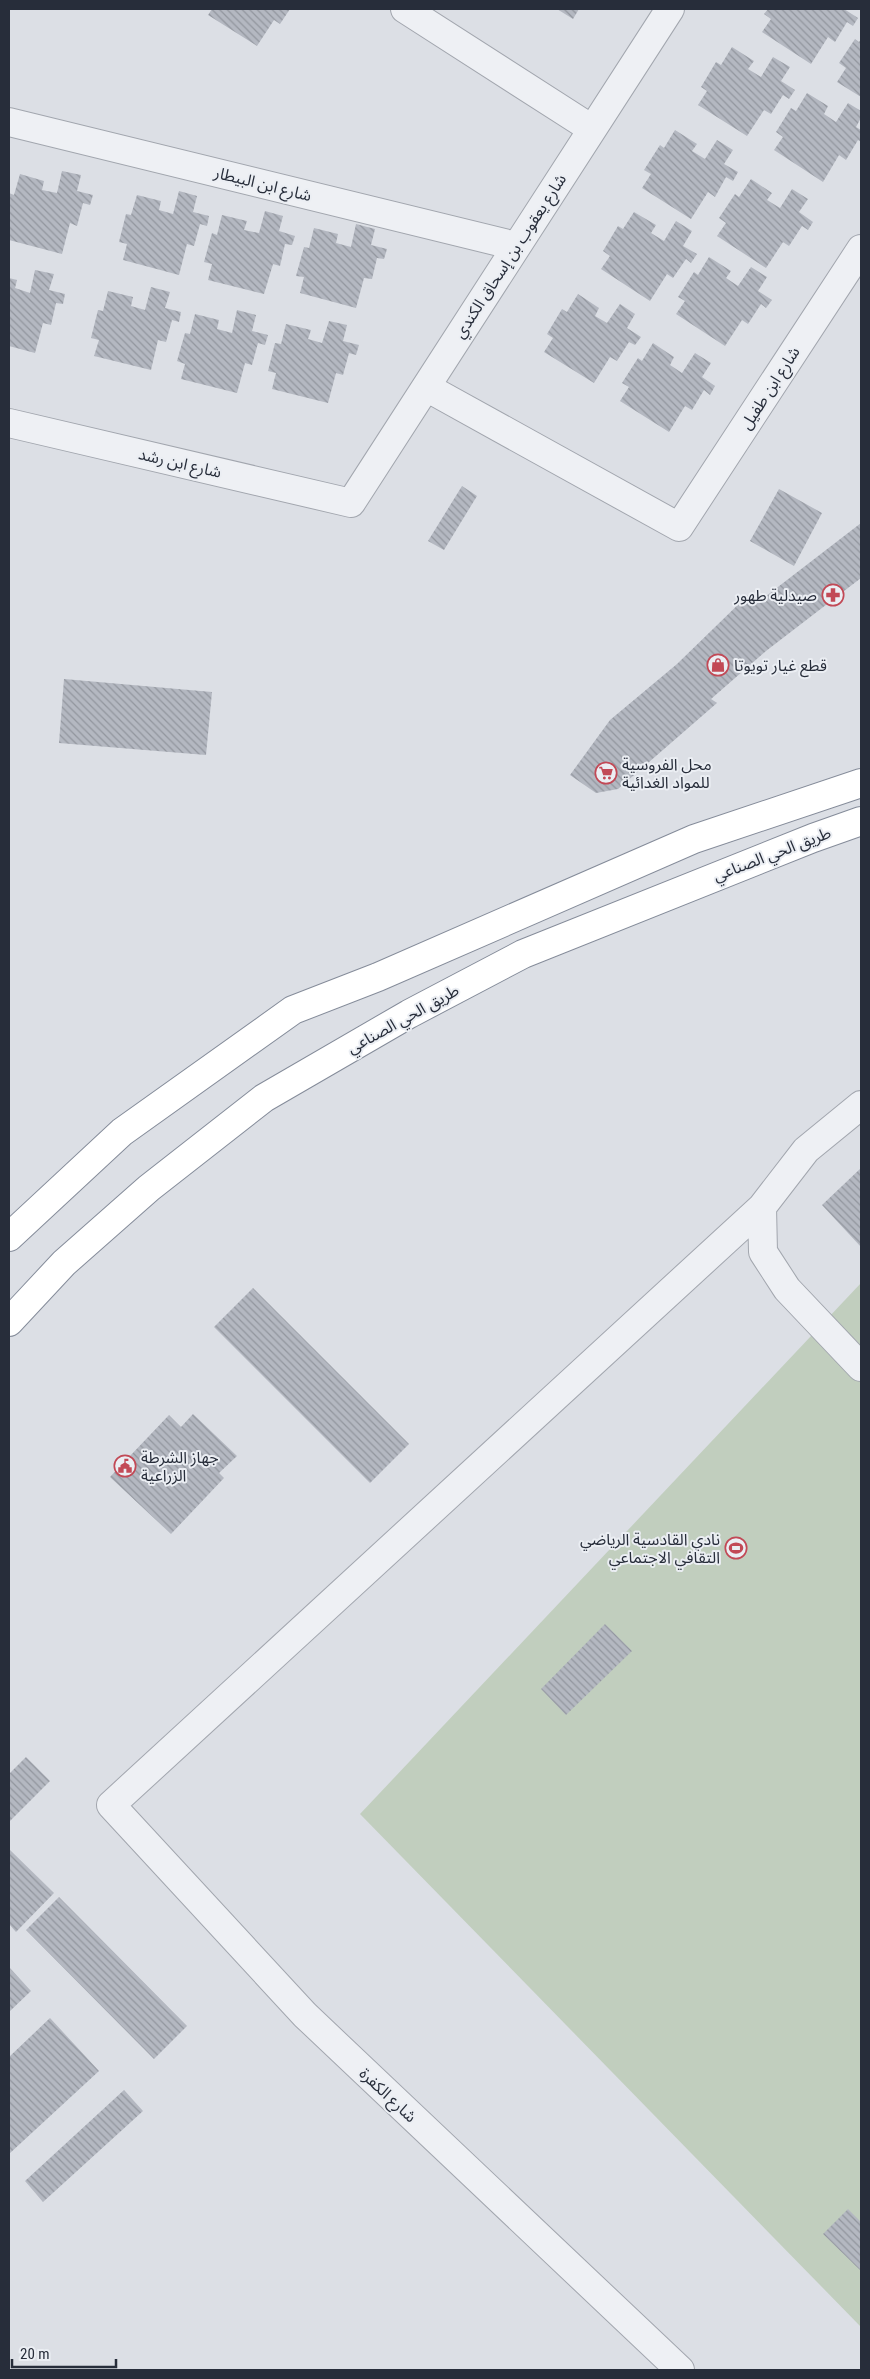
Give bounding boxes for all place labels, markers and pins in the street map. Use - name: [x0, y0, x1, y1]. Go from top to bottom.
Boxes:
- pharmacy icon: صيدلية طهور: [821, 583, 845, 607]
- place label: صيدلية طهور: [733, 586, 817, 605]
- shop icon: قطع غيار تويوتا: [706, 653, 730, 677]
- place label: قطع غيار تويوتا: [734, 656, 827, 678]
- place label: محل الفروسية للمواد الغدائية: [622, 755, 712, 792]
- supermarket icon: محل الفروسية للمواد الغدائية: [594, 761, 618, 785]
- place label: جهاز الشرطة الزراعية: [141, 1448, 219, 1485]
- public building icon: جهاز الشرطة الزراعية: [113, 1454, 137, 1478]
- place label: نادي القادسية الرياضي التقافي الاجتماعي: [580, 1530, 720, 1569]
- sports icon: نادي القادسية الرياضي التقافي الاجتماعي: [724, 1536, 748, 1560]

